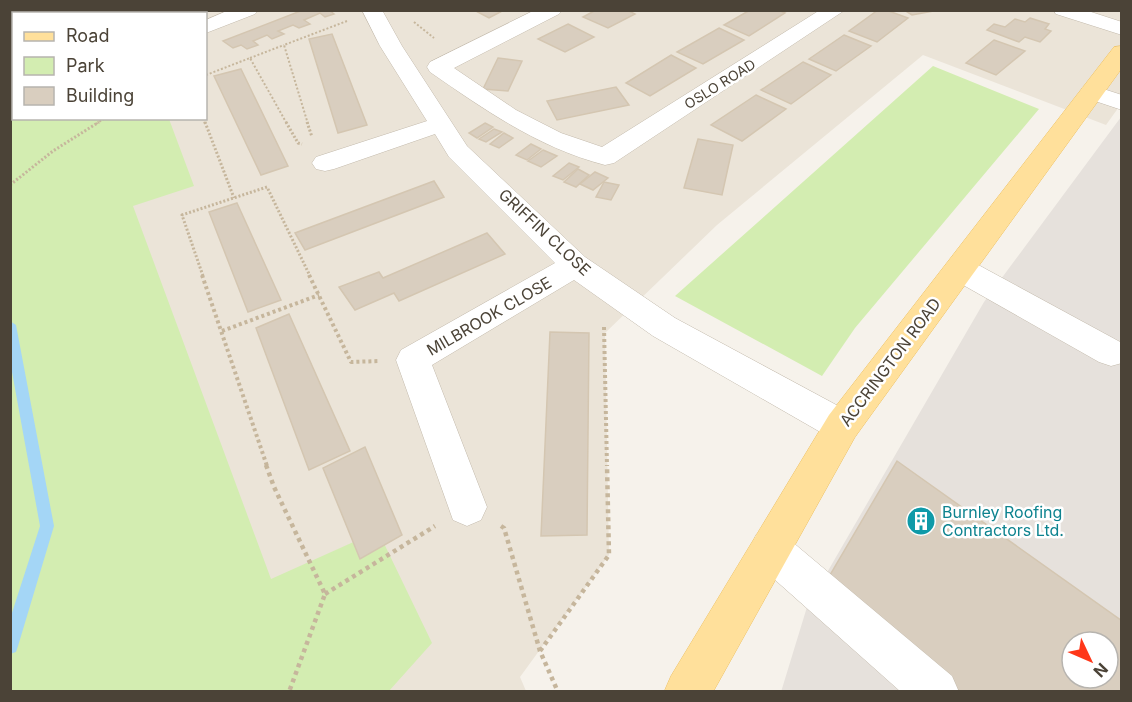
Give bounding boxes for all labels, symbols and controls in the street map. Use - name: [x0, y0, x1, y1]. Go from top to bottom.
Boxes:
- legend: [12, 12, 207, 120]
- text: Road: [66, 25, 109, 46]
- text: Park: [66, 55, 105, 76]
- street label: OSLO ROAD: [681, 55, 759, 112]
- text: Building: [66, 85, 134, 106]
- street label: GRIFFIN CLOSE: [495, 184, 595, 280]
- street label: MILBROOK CLOSE: [423, 272, 555, 360]
- street label: ACCRINGTON ROAD: [835, 294, 945, 430]
- place label: Burnley Roofing Contractors Ltd.: [942, 502, 1064, 540]
- building icon: Burnley Roofing Contractors Ltd.: [905, 505, 937, 537]
- north arrow: [1060, 630, 1120, 690]
- text: N: [1089, 659, 1112, 682]

